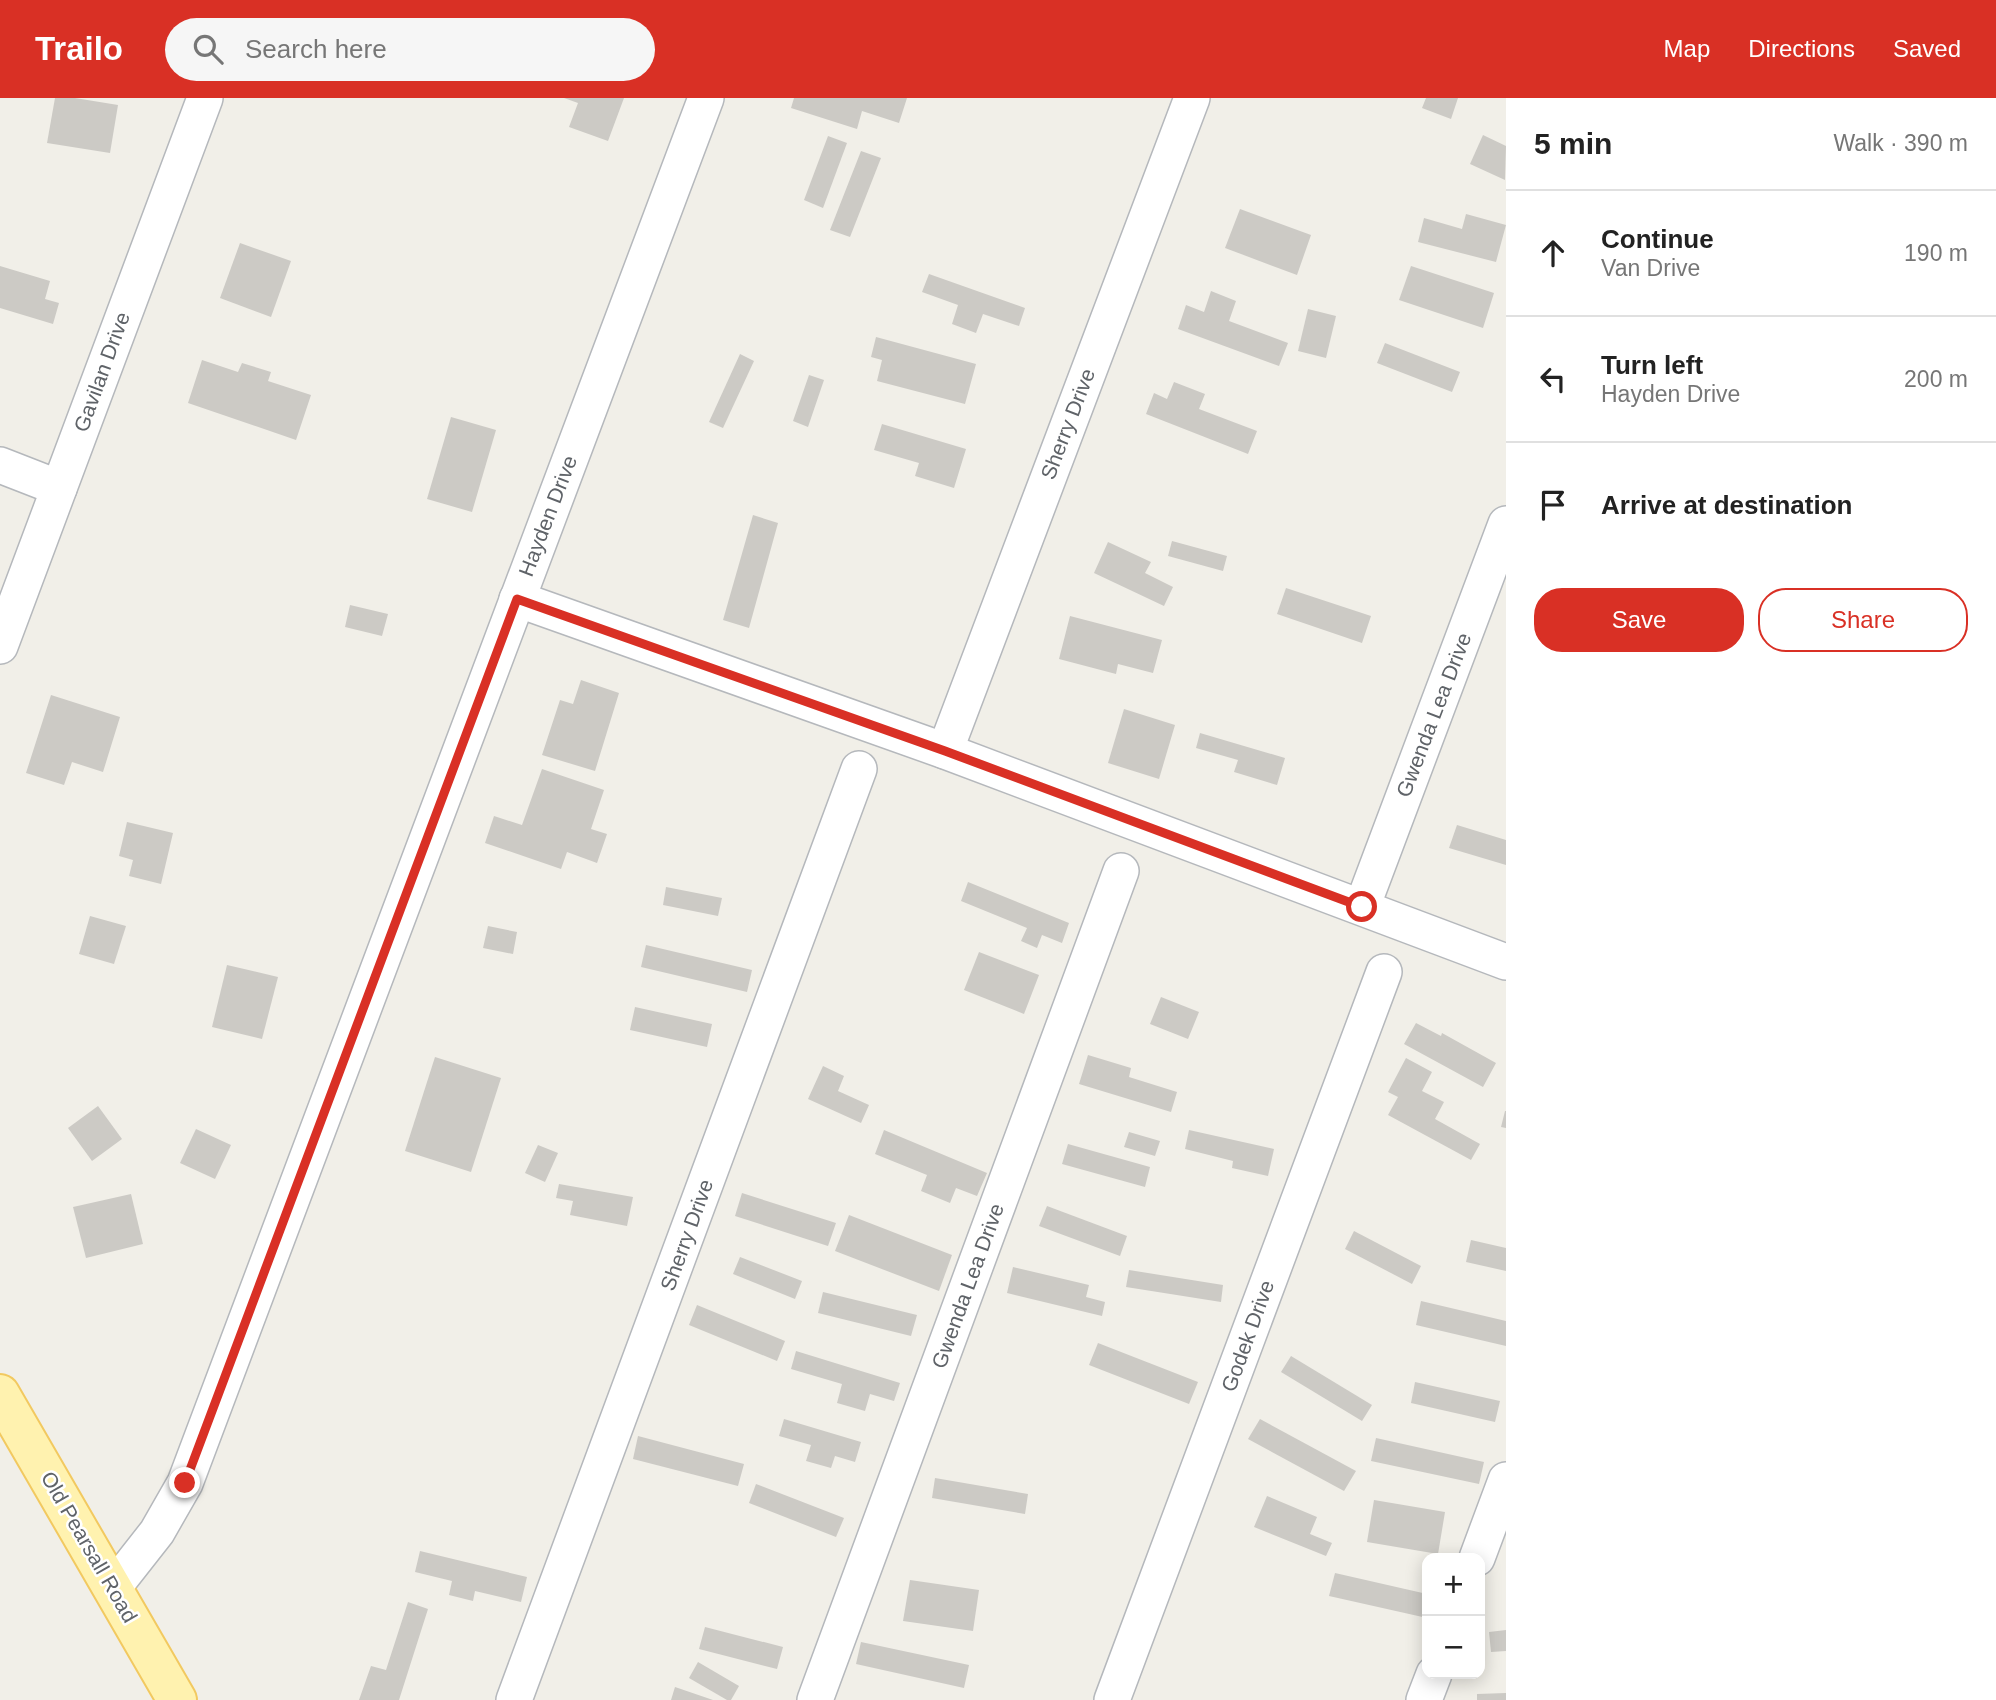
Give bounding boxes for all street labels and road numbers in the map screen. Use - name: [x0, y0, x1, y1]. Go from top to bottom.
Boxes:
- street label: Gavilan Drive: [69, 309, 134, 435]
- street label: Sherry Drive: [1036, 365, 1099, 482]
- street label: Hayden Drive: [514, 452, 581, 579]
- street label: Gwenda Lea Drive: [1392, 630, 1475, 800]
- street label: Sherry Drive: [656, 1176, 717, 1294]
- street label: Gwenda Lea Drive: [927, 1200, 1008, 1371]
- street label: Godek Drive: [1217, 1277, 1278, 1395]
- street label: Old Pearsall Road: [37, 1467, 142, 1626]

